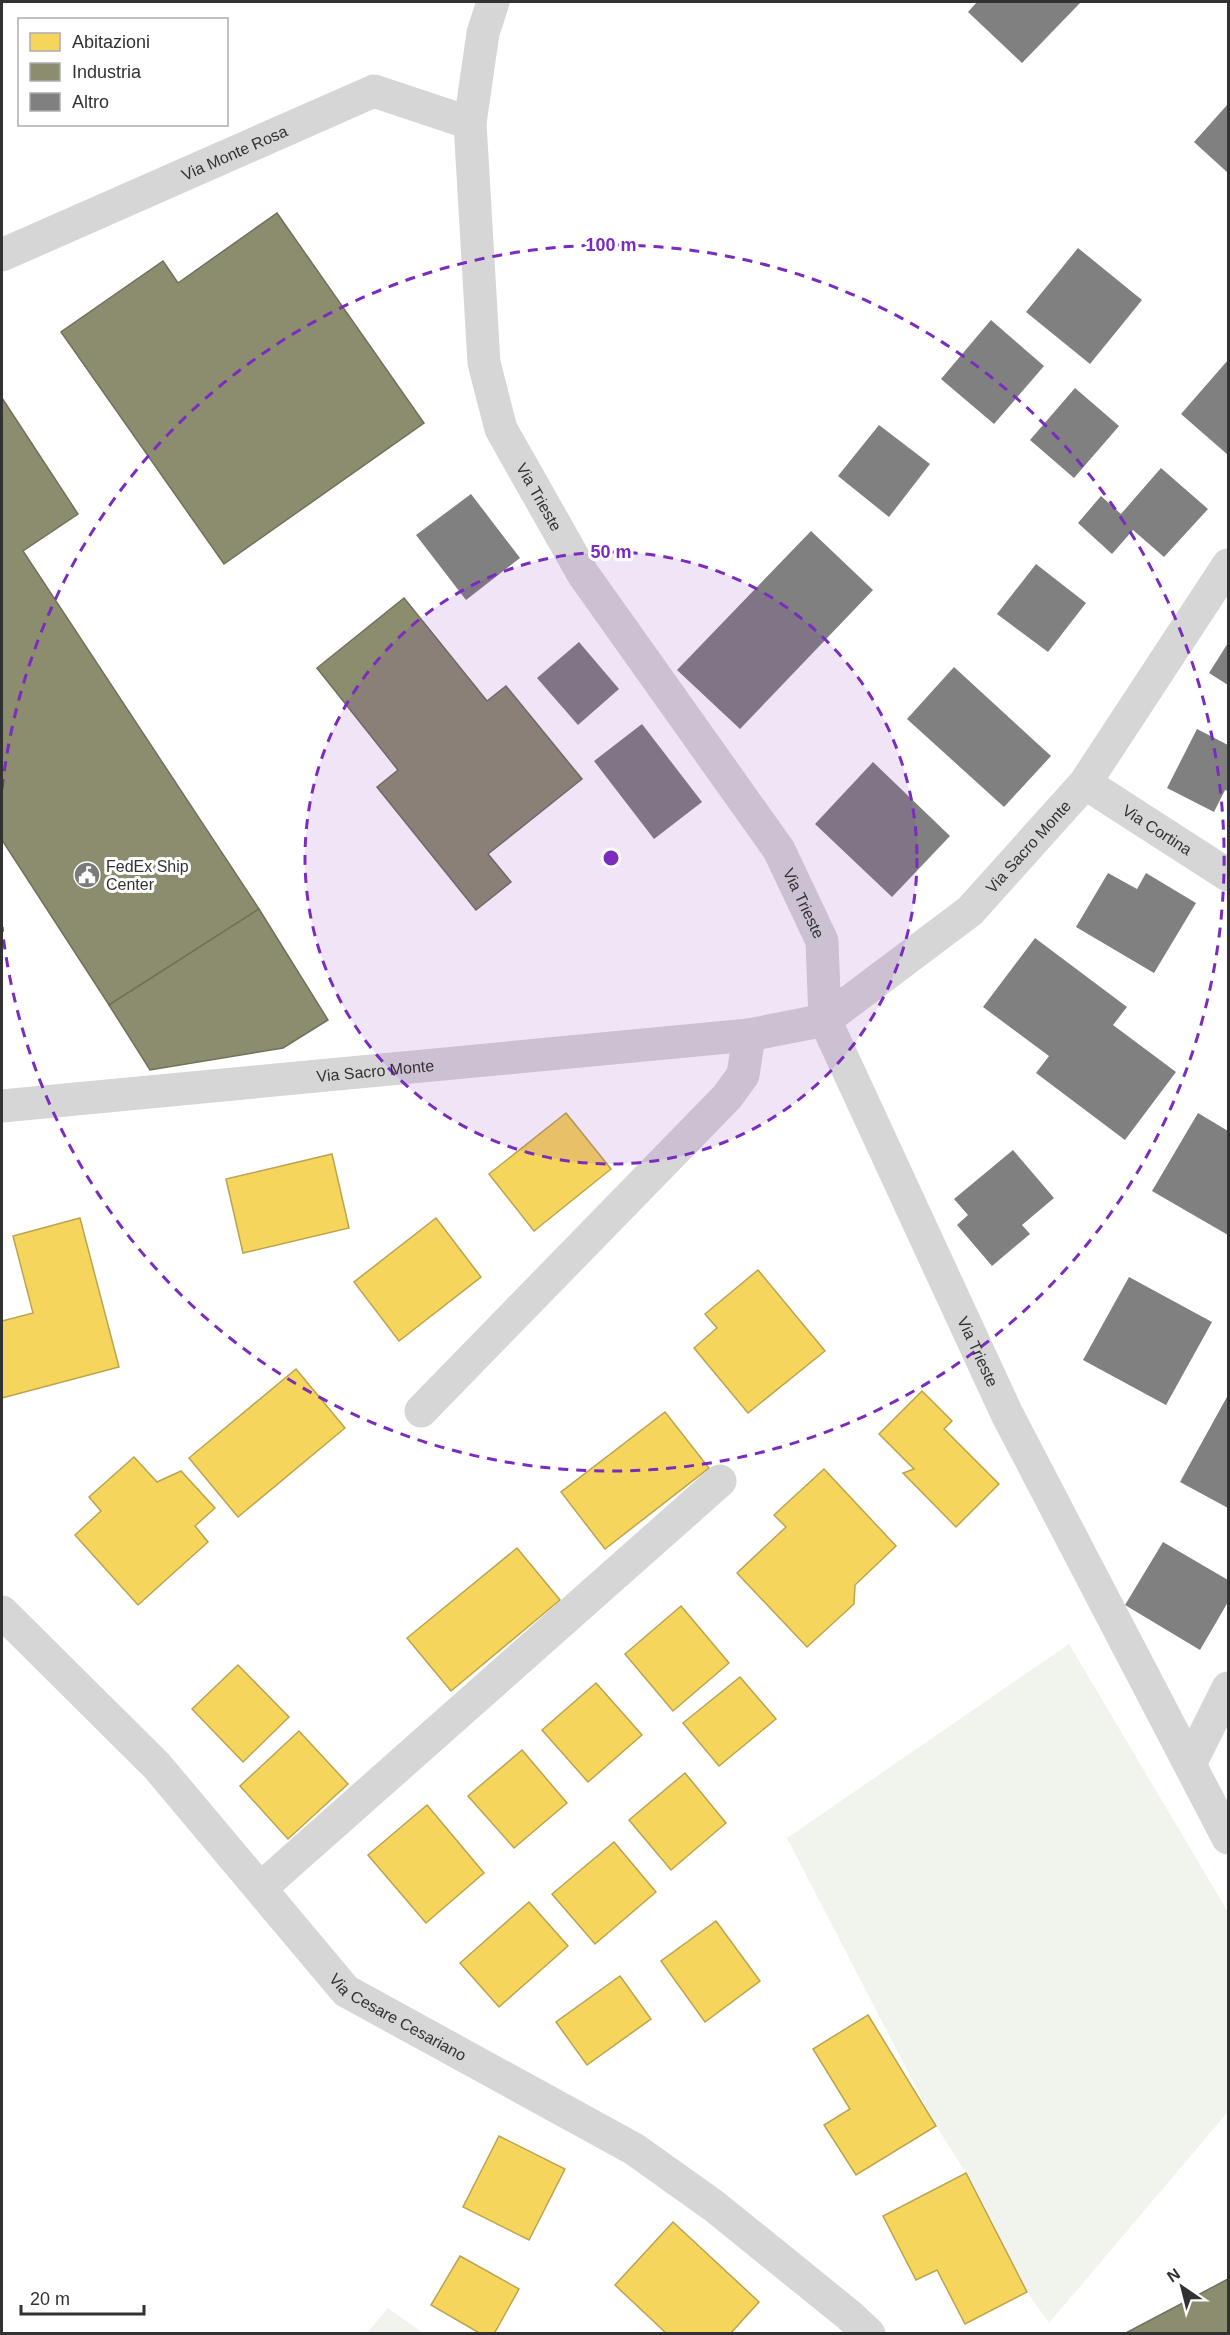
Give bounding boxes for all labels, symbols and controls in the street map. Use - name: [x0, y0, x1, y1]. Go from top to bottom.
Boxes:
- legend: [18, 18, 228, 126]
- text: Abitazioni: [72, 32, 150, 52]
- text: Industria: [72, 62, 142, 82]
- text: Altro: [72, 92, 109, 112]
- street label: Via Monte Rosa: [179, 122, 290, 183]
- text: 100 m: [585, 235, 637, 255]
- street label: Via Trieste: [513, 460, 565, 534]
- text: 50 m: [590, 542, 632, 562]
- street label: Via Sacro Monte: [982, 797, 1074, 896]
- street label: Via Cortina: [1120, 801, 1195, 858]
- centre of rings: [601, 848, 621, 868]
- place label: FedEx Ship Center: [106, 858, 189, 893]
- public building icon: FedEx Ship Center: [72, 860, 102, 890]
- street label: Via Trieste: [780, 865, 828, 941]
- street label: Via Sacro Monte: [316, 1056, 435, 1085]
- street label: Via Trieste: [955, 1314, 1002, 1389]
- street label: Via Cesare Cesariano: [326, 1970, 469, 2064]
- north arrow: [1152, 2257, 1212, 2317]
- text: N: [1164, 2265, 1183, 2285]
- scale bar: [21, 2278, 144, 2316]
- text: 20 m: [30, 2289, 70, 2309]

